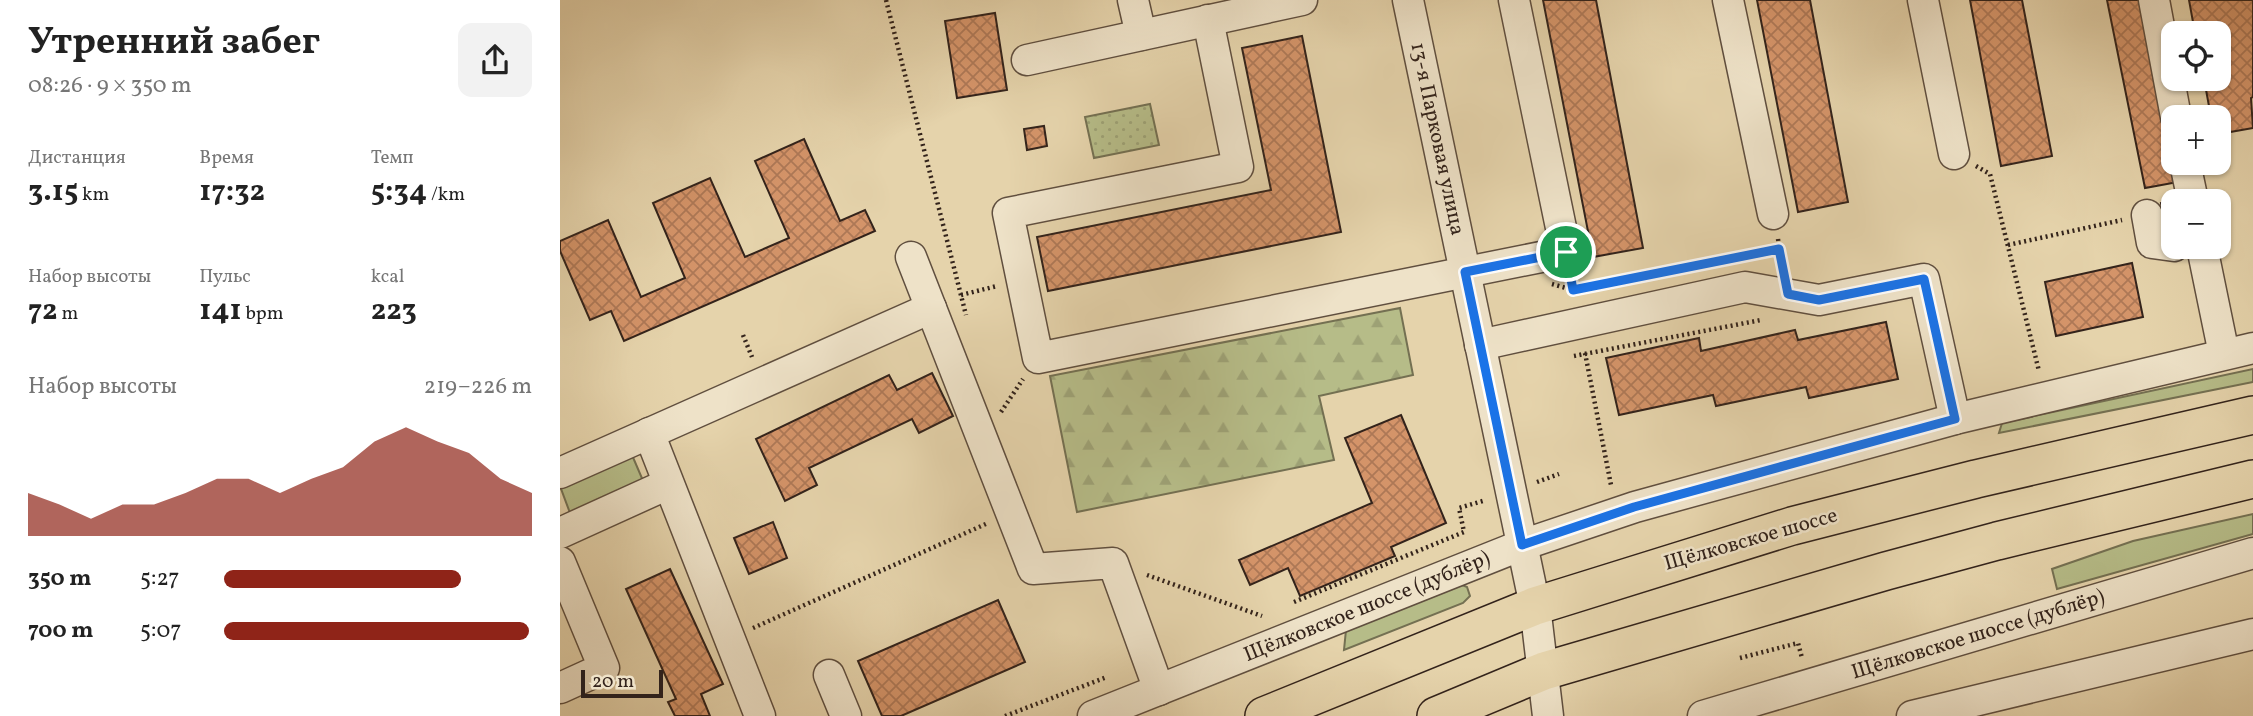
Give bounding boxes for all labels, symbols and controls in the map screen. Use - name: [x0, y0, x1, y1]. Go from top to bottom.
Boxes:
- text: Утренний забег: [28, 17, 320, 70]
- map controls: [2161, 21, 2231, 259]
- button: locate: [2161, 21, 2231, 91]
- button: share: [458, 23, 532, 97]
- street label: 13-я Парковая улица: [1402, 40, 1472, 238]
- text: 08:26 · 9 × 350 m: [28, 70, 192, 102]
- button: +: [2161, 105, 2231, 175]
- text: Дистанция: [28, 145, 126, 171]
- text: Время: [199, 145, 254, 171]
- text: Темп: [371, 145, 414, 171]
- text: 3.15: [28, 171, 78, 213]
- text: 17:32: [199, 171, 265, 213]
- text: 5:34: [371, 171, 427, 213]
- text: km: [78, 182, 109, 208]
- text: /km: [427, 182, 465, 208]
- button: −: [2161, 189, 2231, 259]
- pin: [1536, 222, 1596, 282]
- icon: arrive: [1547, 233, 1585, 271]
- text: Набор высоты: [28, 264, 151, 290]
- text: Пульс: [199, 264, 251, 290]
- text: kcal: [371, 264, 404, 290]
- text: 72: [28, 290, 58, 332]
- text: 141: [199, 290, 242, 332]
- text: 223: [371, 290, 417, 332]
- text: m: [58, 301, 78, 327]
- text: bpm: [242, 301, 284, 327]
- text: Набор высоты: [28, 371, 177, 403]
- text: 219–226 m: [424, 371, 532, 403]
- street label: Щёлковское шоссе: [1661, 501, 1841, 579]
- street label: Щёлковское шоссе (дублёр): [1240, 544, 1494, 670]
- text: 350 m: [28, 563, 92, 595]
- text: 5:27: [140, 563, 179, 595]
- street label: Щёлковское шоссе (дублёр): [1848, 583, 2108, 687]
- text: 700 m: [28, 615, 94, 647]
- text: 5:07: [140, 615, 181, 647]
- scale bar: [581, 667, 663, 699]
- text: 20 m: [592, 669, 634, 695]

